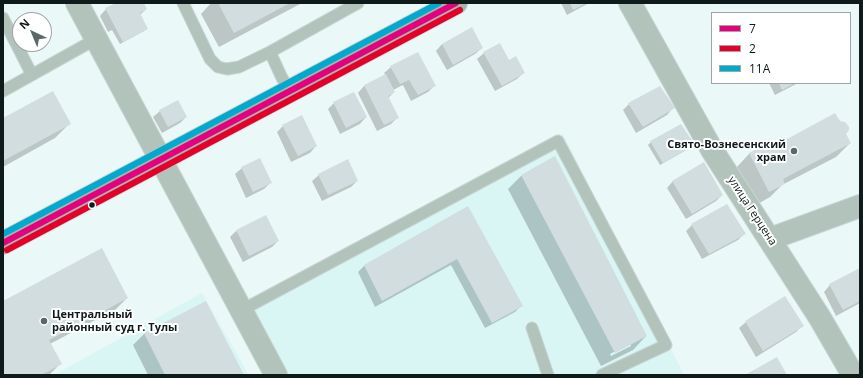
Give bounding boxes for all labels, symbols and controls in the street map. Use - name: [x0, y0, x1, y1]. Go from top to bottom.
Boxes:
- north arrow: [12, 12, 52, 52]
- legend: [711, 12, 851, 84]
- text: N: [16, 15, 32, 32]
- text: 7: [749, 20, 756, 37]
- text: 2: [749, 40, 756, 57]
- text: 11А: [749, 60, 770, 77]
- place label: Свято-Вознесенский храм: [667, 138, 786, 164]
- marker: Свято-Вознесенский храм: [789, 146, 799, 156]
- street label: улица Герцена: [725, 174, 779, 248]
- unlabelled marker: [87, 200, 97, 210]
- place label: Центральный районный суд г. Тулы: [52, 308, 177, 334]
- marker: Центральный районный суд г. Тулы: [39, 316, 49, 326]

